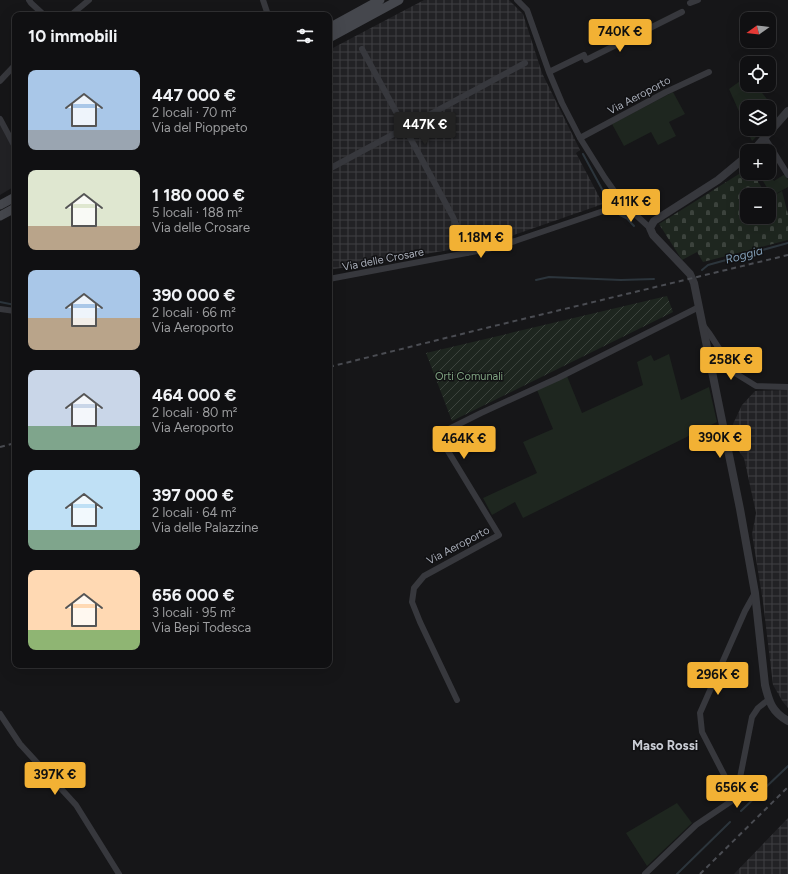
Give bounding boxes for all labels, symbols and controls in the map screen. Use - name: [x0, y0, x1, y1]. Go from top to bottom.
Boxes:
- north arrow: [740, 12, 776, 48]
- map controls: [740, 12, 776, 224]
- pin: 740K €: [587, 19, 653, 53]
- text: 740K €: [598, 24, 642, 39]
- icon: filters: [294, 25, 316, 47]
- text: 10 immobili: [28, 26, 117, 46]
- button: locate: [740, 56, 776, 92]
- street label: Via Aeroporto: [606, 73, 673, 117]
- text: 447 000 €: [152, 85, 236, 105]
- icon: home: [60, 86, 108, 134]
- button: layers: [740, 100, 776, 136]
- text: 2 locali · 70 m²: [152, 105, 236, 120]
- pin: 447K €: [392, 112, 458, 146]
- text: 447K €: [403, 117, 447, 132]
- text: Via del Pioppeto: [152, 120, 248, 135]
- button: +: [740, 144, 776, 180]
- text: 1 180 000 €: [152, 185, 245, 205]
- icon: home: [60, 186, 108, 234]
- button: −: [740, 188, 776, 224]
- pin: 411K €: [598, 189, 664, 223]
- text: 411K €: [611, 194, 651, 209]
- text: 5 locali · 188 m²: [152, 205, 243, 220]
- text: Via delle Crosare: [152, 220, 250, 235]
- pin: 1.18M €: [444, 225, 518, 259]
- text: 1.18M €: [458, 230, 504, 245]
- water label: Roggia: [724, 243, 764, 267]
- street label: Via delle Crosare: [341, 245, 425, 274]
- text: 390 000 €: [152, 285, 235, 305]
- icon: home: [60, 286, 108, 334]
- text: 2 locali · 66 m²: [152, 305, 236, 320]
- text: Via Aeroporto: [152, 320, 234, 335]
- pin: 258K €: [698, 347, 764, 381]
- text: 258K €: [709, 352, 753, 367]
- park label: Orti Comunali: [435, 370, 503, 383]
- text: 464 000 €: [152, 385, 236, 405]
- icon: home: [60, 386, 108, 434]
- text: 2 locali · 80 m²: [152, 405, 237, 420]
- text: Via Aeroporto: [152, 420, 234, 435]
- pin: 390K €: [687, 425, 753, 459]
- pin: 464K €: [431, 426, 497, 460]
- text: 390K €: [698, 430, 742, 445]
- text: 464K €: [442, 431, 486, 446]
- text: 397 000 €: [152, 485, 234, 505]
- icon: home: [60, 486, 108, 534]
- text: 2 locali · 64 m²: [152, 505, 237, 520]
- text: Via delle Palazzine: [152, 520, 258, 535]
- street label: Via Aeroporto: [425, 523, 492, 567]
- text: 656 000 €: [152, 585, 235, 605]
- icon: home: [60, 586, 108, 634]
- text: 3 locali · 95 m²: [152, 605, 236, 620]
- text: Via Bepi Todesca: [152, 620, 251, 635]
- pin: 296K €: [685, 662, 751, 696]
- text: 296K €: [696, 667, 740, 682]
- district label: Maso Rossi: [632, 738, 698, 753]
- pin: 397K €: [22, 762, 88, 796]
- text: 397K €: [34, 767, 76, 782]
- pin: 656K €: [704, 775, 770, 809]
- text: 656K €: [715, 780, 759, 795]

